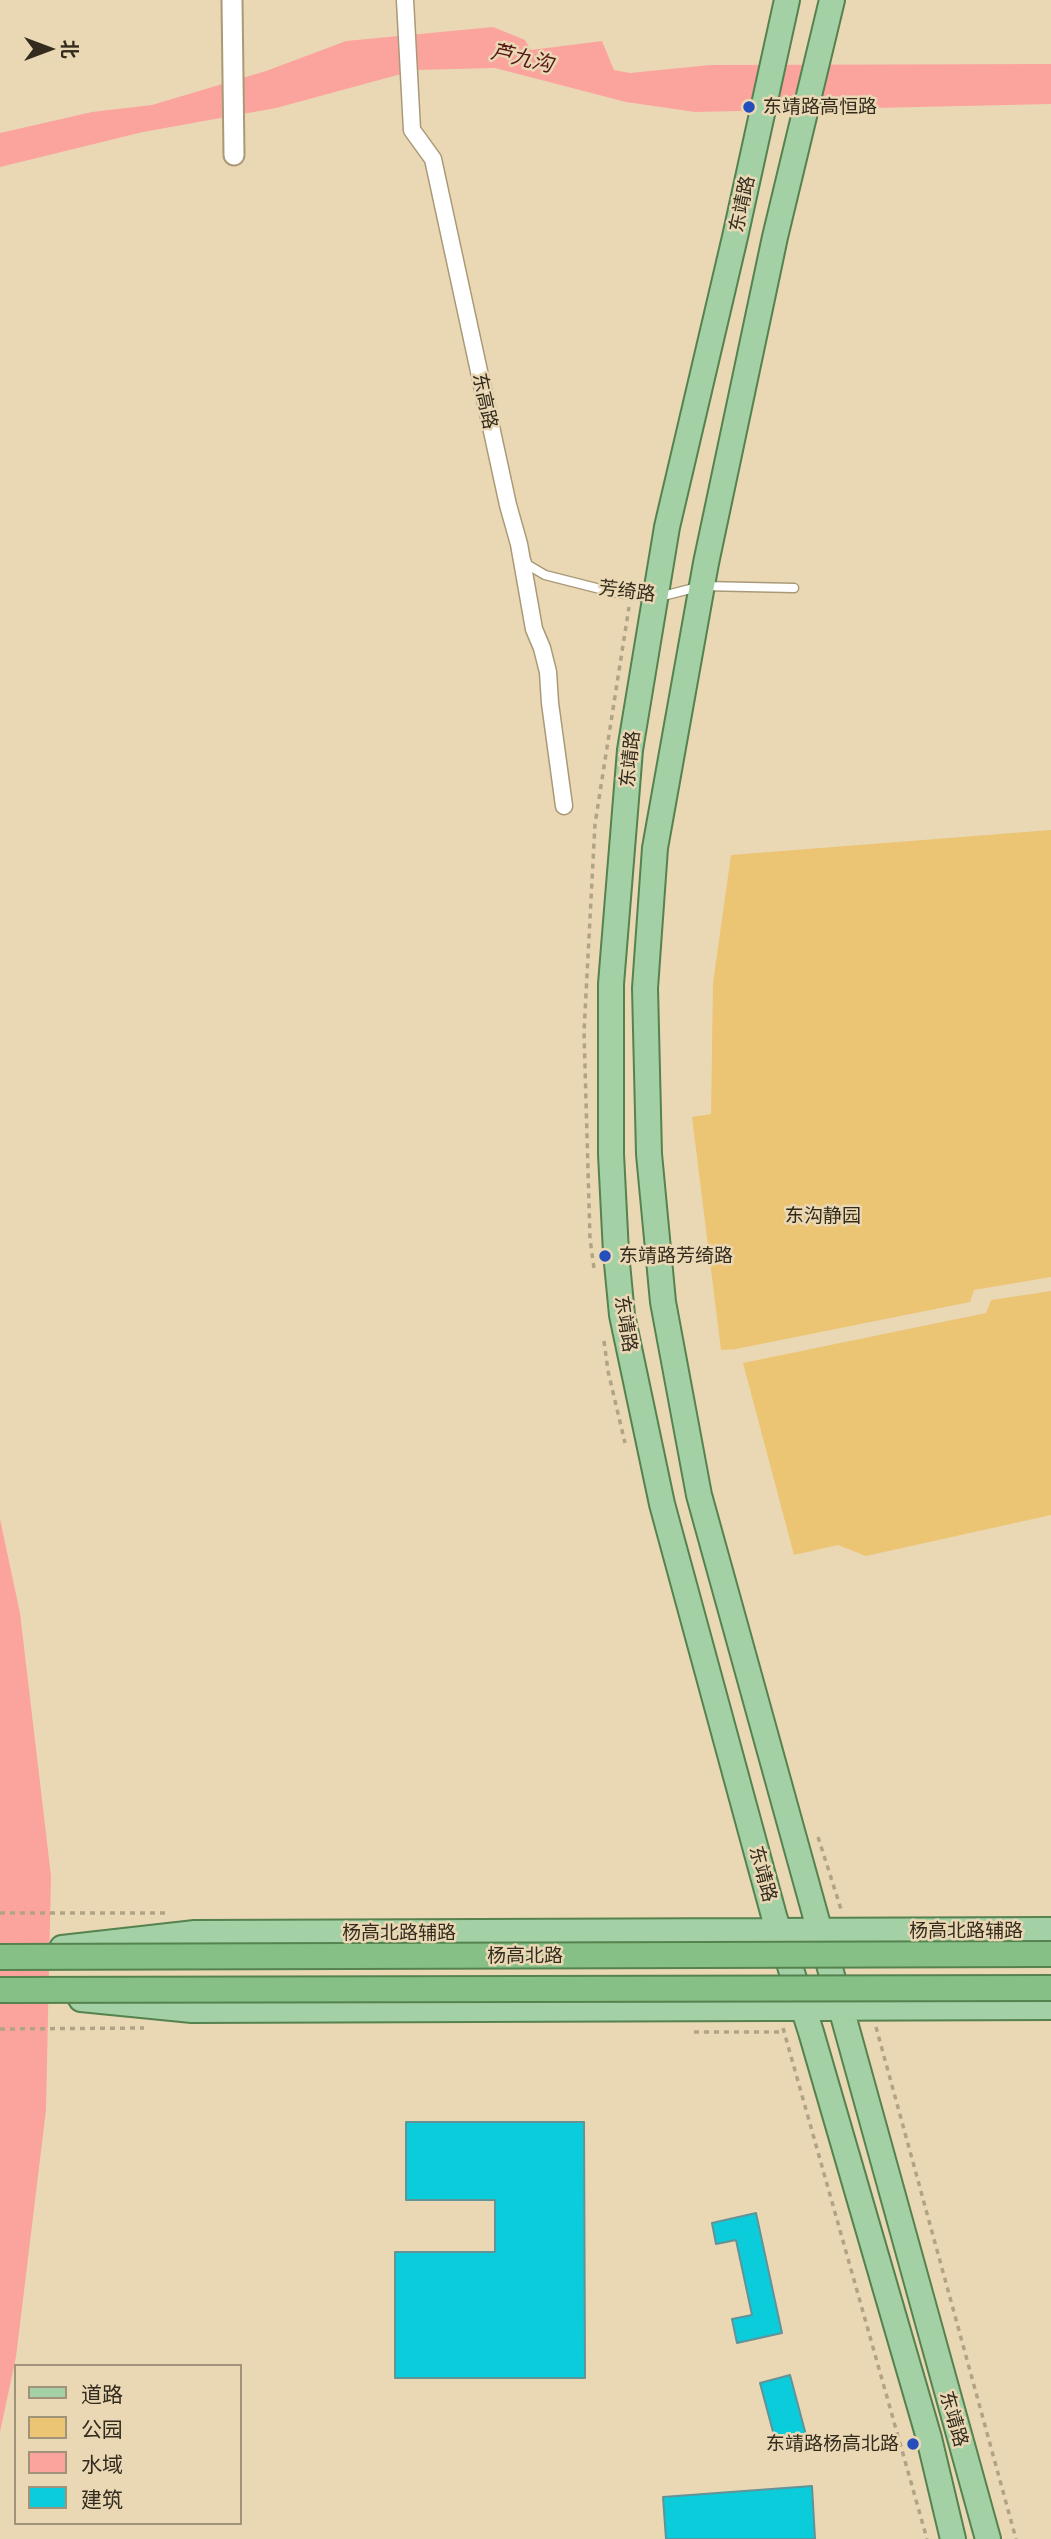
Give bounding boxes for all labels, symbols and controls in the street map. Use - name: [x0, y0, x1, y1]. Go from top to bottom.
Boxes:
- north arrow: [14, 14, 84, 84]
- text: 北: [59, 39, 82, 59]
- water label: 芦九沟: [488, 39, 556, 77]
- place label: 东靖路高恒路: [763, 96, 877, 118]
- marker: 东靖路高恒路: [741, 99, 757, 115]
- street label: 东靖路: [725, 174, 759, 234]
- street label: 东高路: [468, 371, 502, 431]
- street label: 芳绮路: [597, 576, 657, 606]
- street label: 东靖路: [616, 729, 644, 789]
- park label: 东沟静园: [785, 1205, 861, 1227]
- place label: 东靖路芳绮路: [619, 1245, 733, 1267]
- marker: 东靖路芳绮路: [597, 1248, 613, 1264]
- street label: 东靖路: [610, 1294, 642, 1354]
- street label: 东靖路: [745, 1844, 781, 1904]
- street label: 杨高北路辅路: [909, 1920, 1023, 1942]
- street label: 杨高北路辅路: [342, 1922, 456, 1944]
- street label: 杨高北路: [487, 1945, 563, 1967]
- legend: [14, 2364, 242, 2525]
- text: 道路: [81, 2381, 123, 2406]
- street label: 东靖路: [935, 2388, 973, 2450]
- text: 公园: [81, 2416, 123, 2441]
- place label: 东靖路杨高北路: [766, 2433, 899, 2455]
- marker: 东靖路杨高北路: [905, 2436, 921, 2452]
- text: 水域: [81, 2451, 123, 2476]
- text: 建筑: [81, 2486, 123, 2511]

